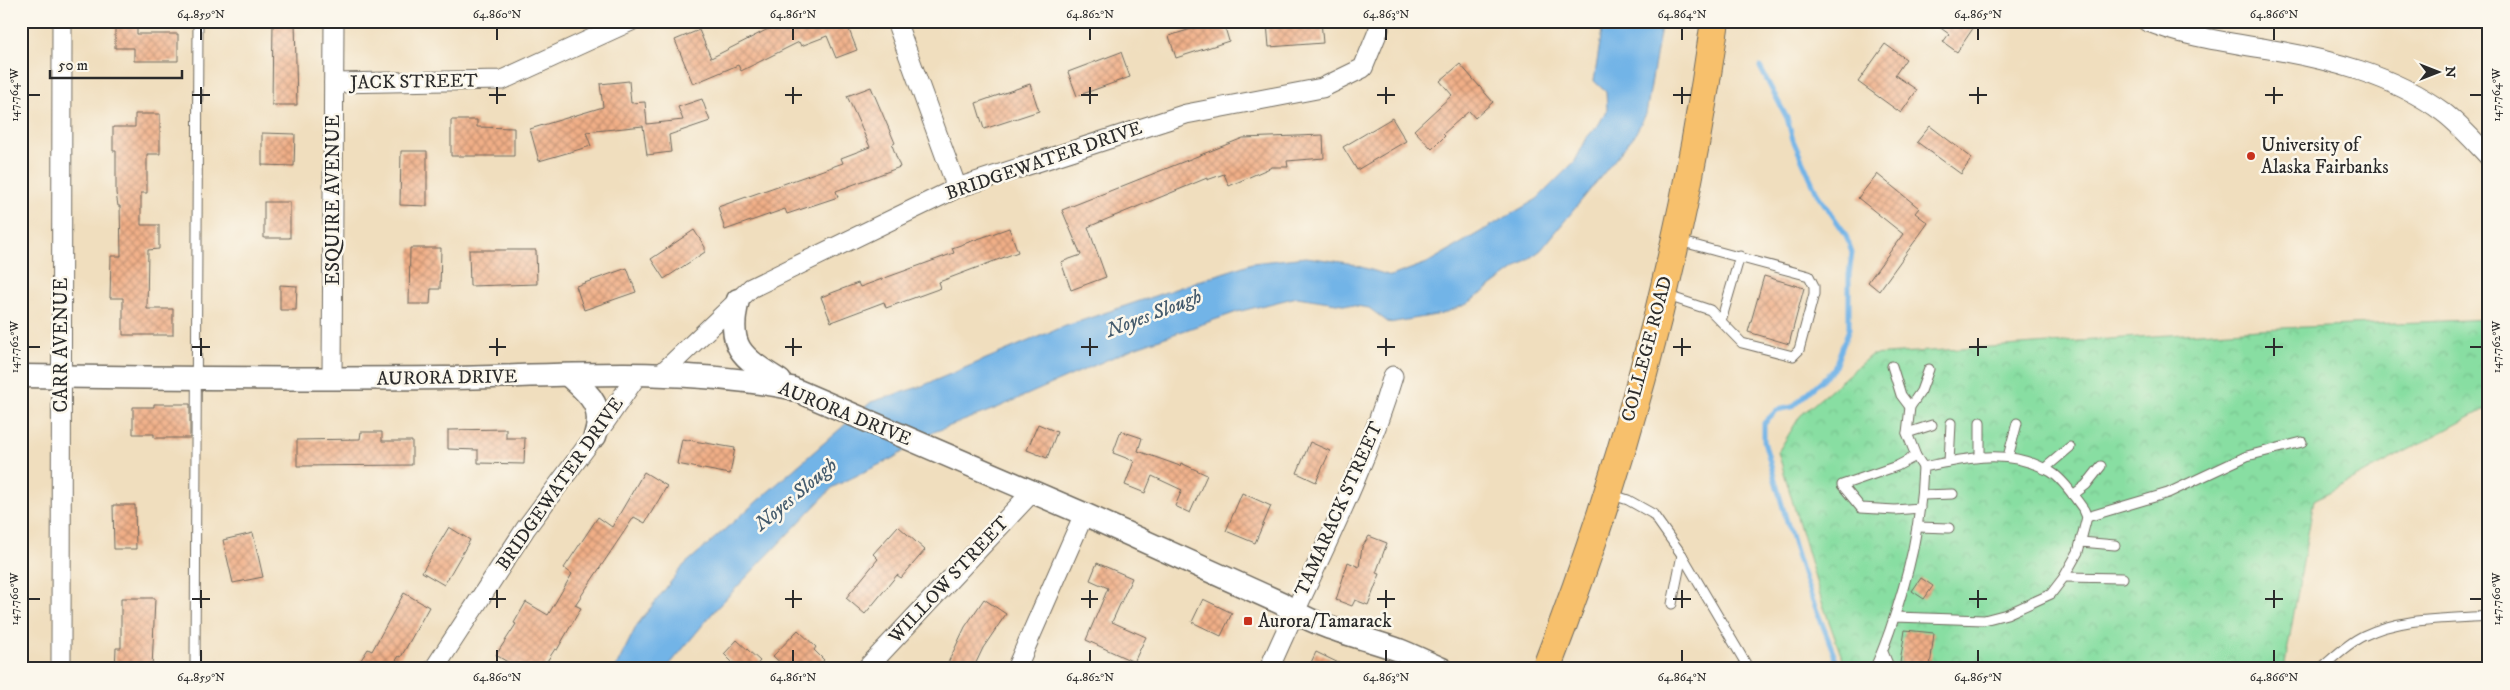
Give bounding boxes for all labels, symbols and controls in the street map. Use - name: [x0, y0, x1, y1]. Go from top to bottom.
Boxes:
- text: 64.859°N: [177, 7, 225, 22]
- text: 64.860°N: [473, 7, 521, 22]
- text: 64.861°N: [770, 7, 816, 22]
- text: 64.862°N: [1066, 7, 1114, 22]
- text: 64.863°N: [1363, 7, 1409, 22]
- text: 64.864°N: [1657, 7, 1707, 22]
- text: 64.865°N: [1954, 7, 2002, 22]
- text: 64.866°N: [2250, 7, 2298, 22]
- scale bar: [50, 48, 182, 80]
- north arrow: [2412, 48, 2462, 98]
- text: 50 m: [58, 56, 88, 75]
- text: N: [2441, 66, 2459, 78]
- text: 147.764°W: [7, 67, 22, 122]
- text: 147.764°W: [2489, 67, 2504, 122]
- street label: JACK STREET: [348, 69, 479, 95]
- street label: ESQUIRE AVENUE: [322, 115, 345, 285]
- street label: BRIDGEWATER DRIVE: [943, 117, 1145, 205]
- place label: University of Alaska Fairbanks: [2261, 134, 2389, 179]
- marker: University of Alaska Fairbanks: [2245, 150, 2257, 162]
- street label: COLLEGE ROAD: [1617, 274, 1677, 424]
- street label: CARR AVENUE: [50, 278, 73, 412]
- water label: Noyes Slough: [1102, 284, 1205, 344]
- text: 147.762°W: [7, 320, 22, 373]
- text: 147.762°W: [2489, 320, 2504, 373]
- street label: AURORA DRIVE: [376, 365, 518, 391]
- street label: AURORA DRIVE: [775, 377, 915, 451]
- street label: BRIDGEWATER DRIVE: [491, 393, 629, 575]
- street label: TAMARACK STREET: [1290, 418, 1388, 600]
- water label: Noyes Slough: [749, 453, 843, 538]
- street label: WILLOW STREET: [883, 511, 1014, 649]
- text: 147.760°W: [7, 571, 22, 626]
- text: 147.760°W: [2489, 571, 2504, 626]
- place label: Aurora/Tamarack: [1258, 610, 1392, 633]
- marker: Aurora/Tamarack: [1242, 615, 1254, 627]
- text: 64.859°N: [177, 670, 225, 685]
- text: 64.860°N: [473, 670, 521, 685]
- text: 64.861°N: [770, 670, 816, 685]
- text: 64.862°N: [1066, 670, 1114, 685]
- text: 64.863°N: [1363, 670, 1409, 685]
- text: 64.864°N: [1657, 670, 1707, 685]
- text: 64.865°N: [1954, 670, 2002, 685]
- text: 64.866°N: [2250, 670, 2298, 685]

